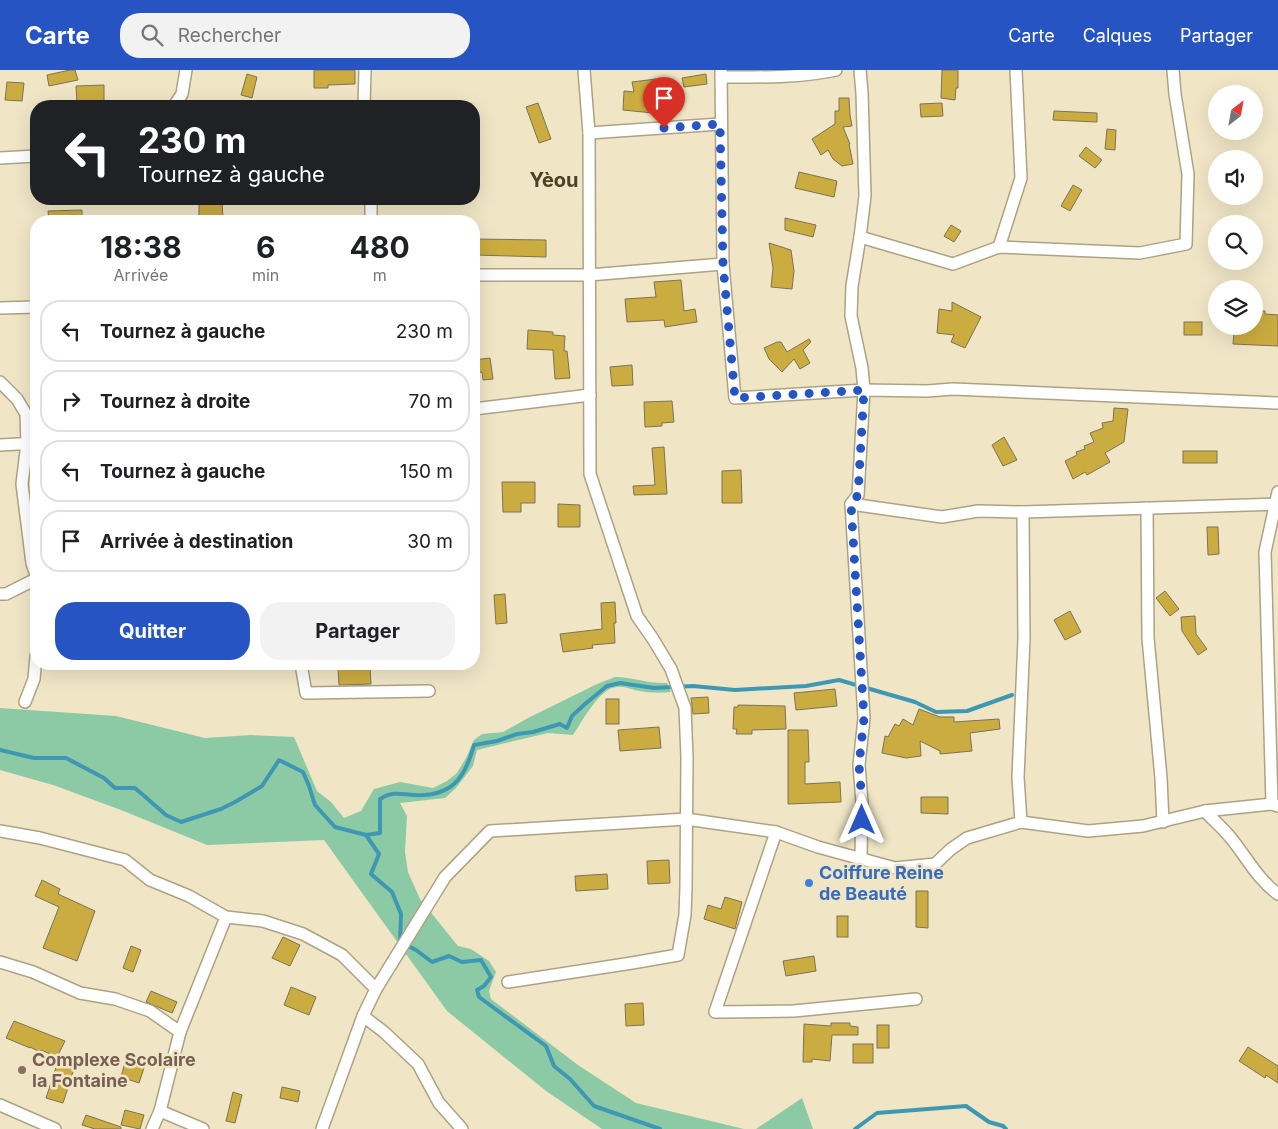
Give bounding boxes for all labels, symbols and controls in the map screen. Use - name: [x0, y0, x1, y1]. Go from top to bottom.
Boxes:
- search box: [120, 13, 470, 58]
- text: Carte: [25, 21, 90, 50]
- icon: search: [138, 21, 166, 49]
- text: Rechercher: [178, 24, 281, 47]
- text: Carte: [1008, 25, 1055, 46]
- text: Calques: [1083, 25, 1152, 46]
- text: Partager: [1180, 25, 1253, 46]
- pin: [643, 77, 685, 128]
- icon: arrive: [650, 84, 678, 112]
- north arrow: [1208, 85, 1262, 140]
- map controls: [1208, 85, 1263, 335]
- text: 230 m: [138, 119, 246, 161]
- icon: left: [55, 120, 120, 185]
- button: sound: [1208, 150, 1263, 205]
- text: Tournez à gauche: [138, 161, 325, 187]
- district label: Yèou: [529, 168, 579, 192]
- button: search: [1208, 215, 1263, 270]
- text: 18:38: [100, 229, 182, 265]
- text: 6: [256, 229, 275, 265]
- text: 480: [350, 229, 410, 265]
- text: Arrivée: [114, 265, 168, 285]
- text: min: [252, 265, 279, 285]
- text: m: [373, 265, 387, 285]
- button: layers: [1208, 280, 1263, 335]
- icon: left: [57, 317, 85, 345]
- text: Tournez à gauche: [100, 320, 265, 343]
- text: 230 m: [396, 320, 453, 343]
- icon: right: [57, 387, 85, 415]
- text: Tournez à droite: [100, 390, 250, 413]
- text: 70 m: [409, 390, 453, 413]
- icon: left: [57, 457, 85, 485]
- text: Tournez à gauche: [100, 460, 265, 483]
- text: 150 m: [400, 460, 453, 483]
- icon: arrive: [57, 527, 85, 555]
- text: Arrivée à destination: [100, 530, 293, 553]
- text: 30 m: [407, 530, 453, 553]
- button: Quitter: [55, 602, 250, 660]
- button: Partager: [260, 602, 455, 660]
- position arrow: [835, 793, 887, 845]
- place label: Coiffure Reine de Beauté: [819, 862, 944, 904]
- marker: Coiffure Reine de Beauté: [803, 877, 815, 889]
- place label: Complexe Scolaire la Fontaine: [32, 1049, 196, 1091]
- marker: Complexe Scolaire la Fontaine: [16, 1064, 28, 1076]

